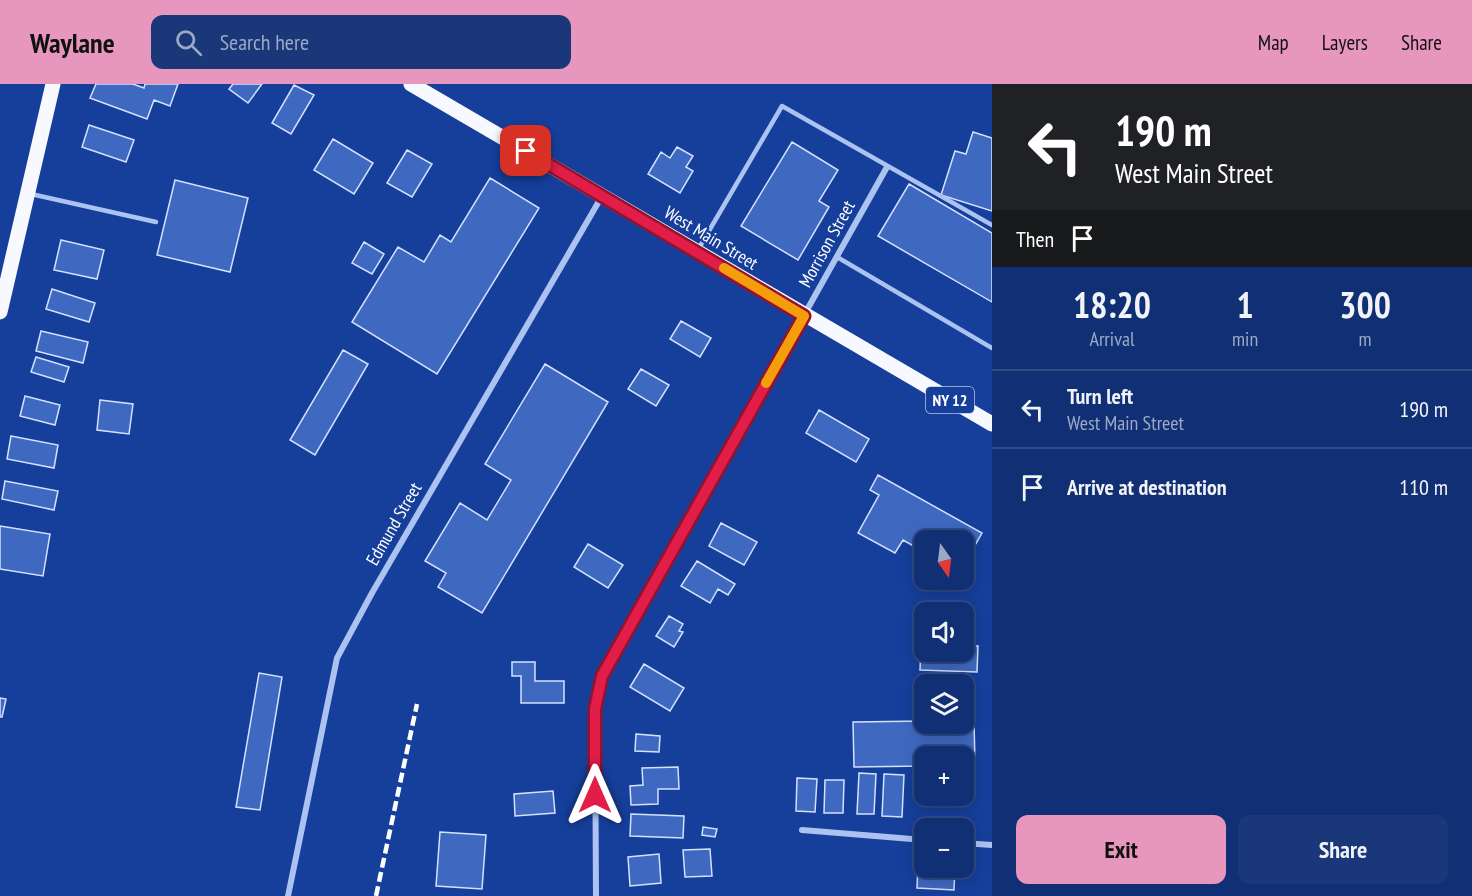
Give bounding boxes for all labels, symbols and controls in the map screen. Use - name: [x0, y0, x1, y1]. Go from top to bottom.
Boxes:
- search box: [151, 15, 571, 69]
- text: Waylane: [30, 24, 115, 61]
- icon: search: [172, 26, 205, 59]
- text: Search here: [220, 28, 309, 56]
- text: Map: [1258, 29, 1289, 56]
- text: Layers: [1322, 29, 1368, 56]
- text: Share: [1401, 29, 1442, 56]
- text: 190 m: [1115, 103, 1212, 158]
- icon: left: [1016, 108, 1094, 186]
- pin: [500, 125, 551, 176]
- icon: arrive: [509, 134, 542, 167]
- text: West Main Street: [1115, 156, 1273, 190]
- street label: Morrison Street: [793, 196, 860, 291]
- street label: West Main Street: [660, 201, 762, 275]
- icon: arrive: [1066, 222, 1099, 255]
- text: Then: [1016, 225, 1054, 253]
- text: 18:20: [1073, 281, 1151, 328]
- text: 1: [1236, 281, 1254, 328]
- text: 300: [1339, 281, 1391, 328]
- text: Arrival: [1089, 326, 1135, 352]
- text: min: [1232, 326, 1258, 352]
- text: m: [1359, 326, 1372, 352]
- text: Turn left: [1067, 382, 1133, 410]
- road number: NY 12: [926, 387, 974, 413]
- icon: left: [1016, 393, 1049, 426]
- text: 190 m: [1399, 395, 1448, 423]
- text: West Main Street: [1067, 410, 1184, 436]
- icon: arrive: [1016, 471, 1049, 504]
- text: Arrive at destination: [1067, 473, 1227, 501]
- text: 110 m: [1399, 473, 1448, 501]
- street label: Edmund Street: [361, 478, 427, 569]
- north arrow: [914, 530, 974, 590]
- map controls: [914, 530, 974, 878]
- button: sound: [914, 602, 974, 662]
- button: layers: [914, 674, 974, 734]
- button: +: [914, 746, 974, 806]
- position arrow: [563, 763, 627, 827]
- button: Exit: [1016, 815, 1226, 884]
- button: Share: [1238, 815, 1448, 884]
- button: −: [914, 818, 974, 878]

